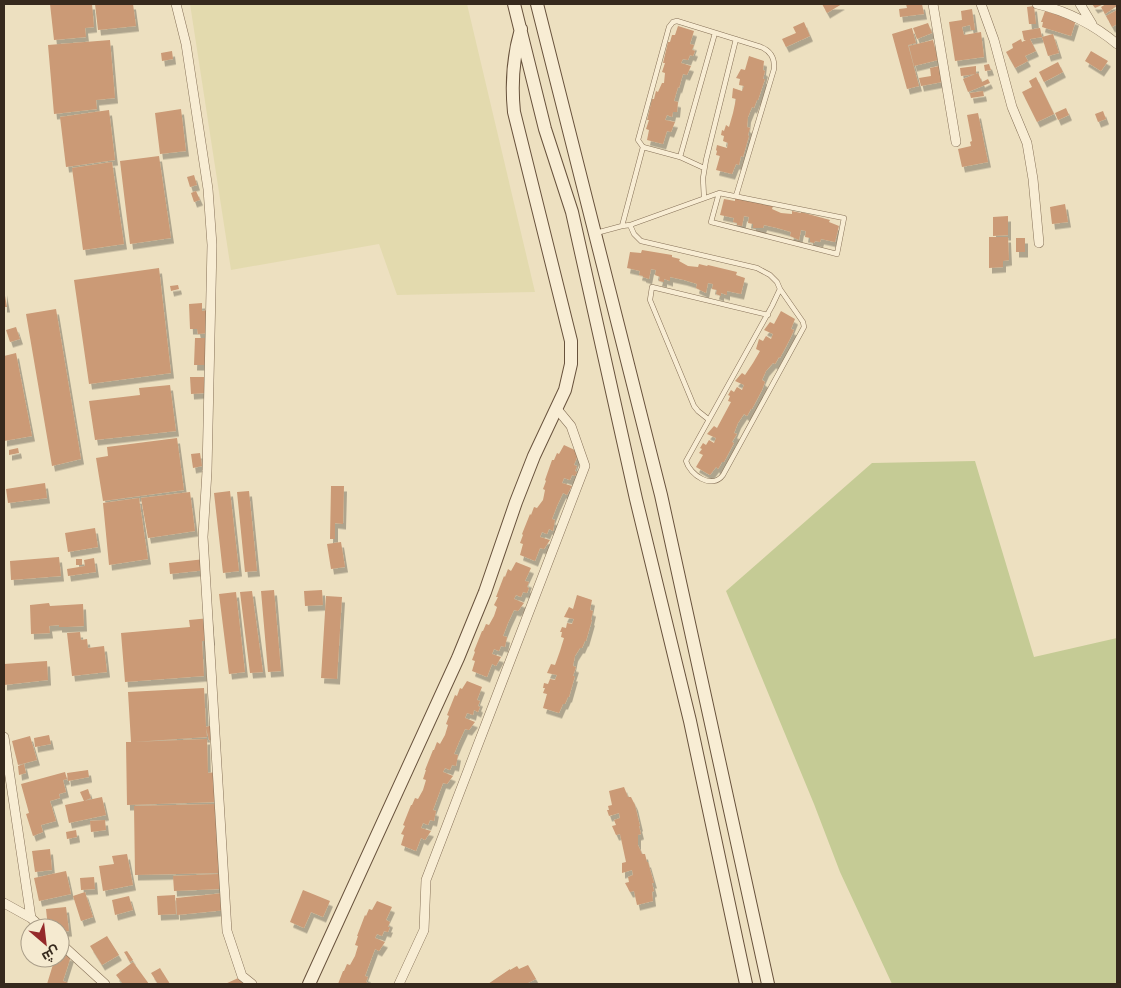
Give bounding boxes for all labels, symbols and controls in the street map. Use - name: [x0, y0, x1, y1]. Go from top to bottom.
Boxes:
- north arrow: [20, 918, 70, 968]
- text: ش: [39, 942, 63, 967]

